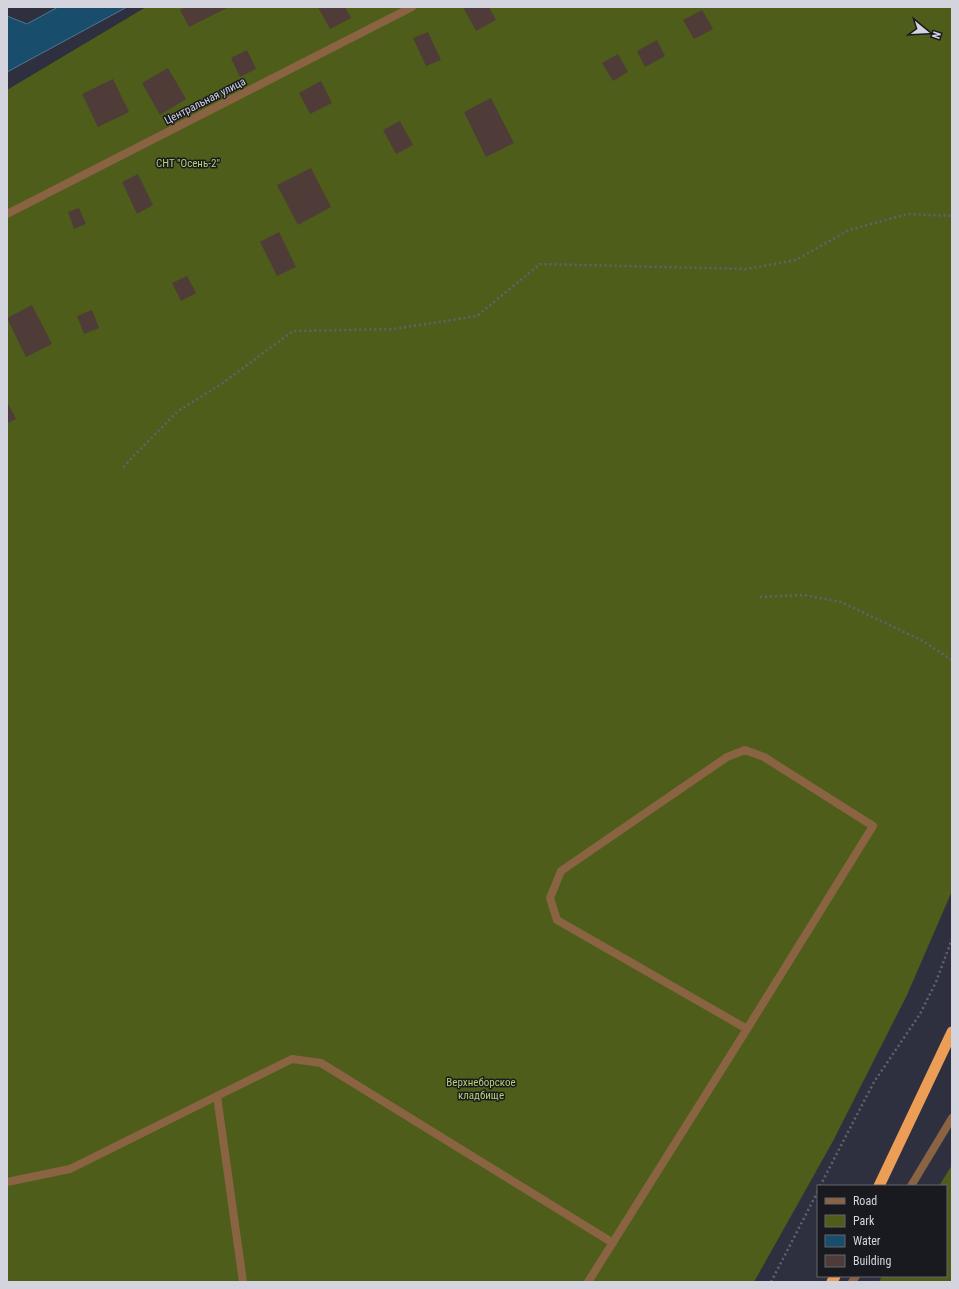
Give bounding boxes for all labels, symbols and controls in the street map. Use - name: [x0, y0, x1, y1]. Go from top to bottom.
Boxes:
- north arrow: [907, 12, 947, 52]
- text: N: [929, 30, 943, 40]
- street label: Центральная улица: [162, 75, 248, 127]
- park label: СНТ "Осень-2": [156, 157, 220, 170]
- park label: Верхнеборское кладбище: [446, 1076, 516, 1102]
- legend: [817, 1185, 947, 1277]
- text: Road: [853, 1194, 877, 1208]
- text: Park: [853, 1214, 875, 1228]
- text: Water: [853, 1234, 881, 1248]
- text: Building: [853, 1254, 891, 1268]

